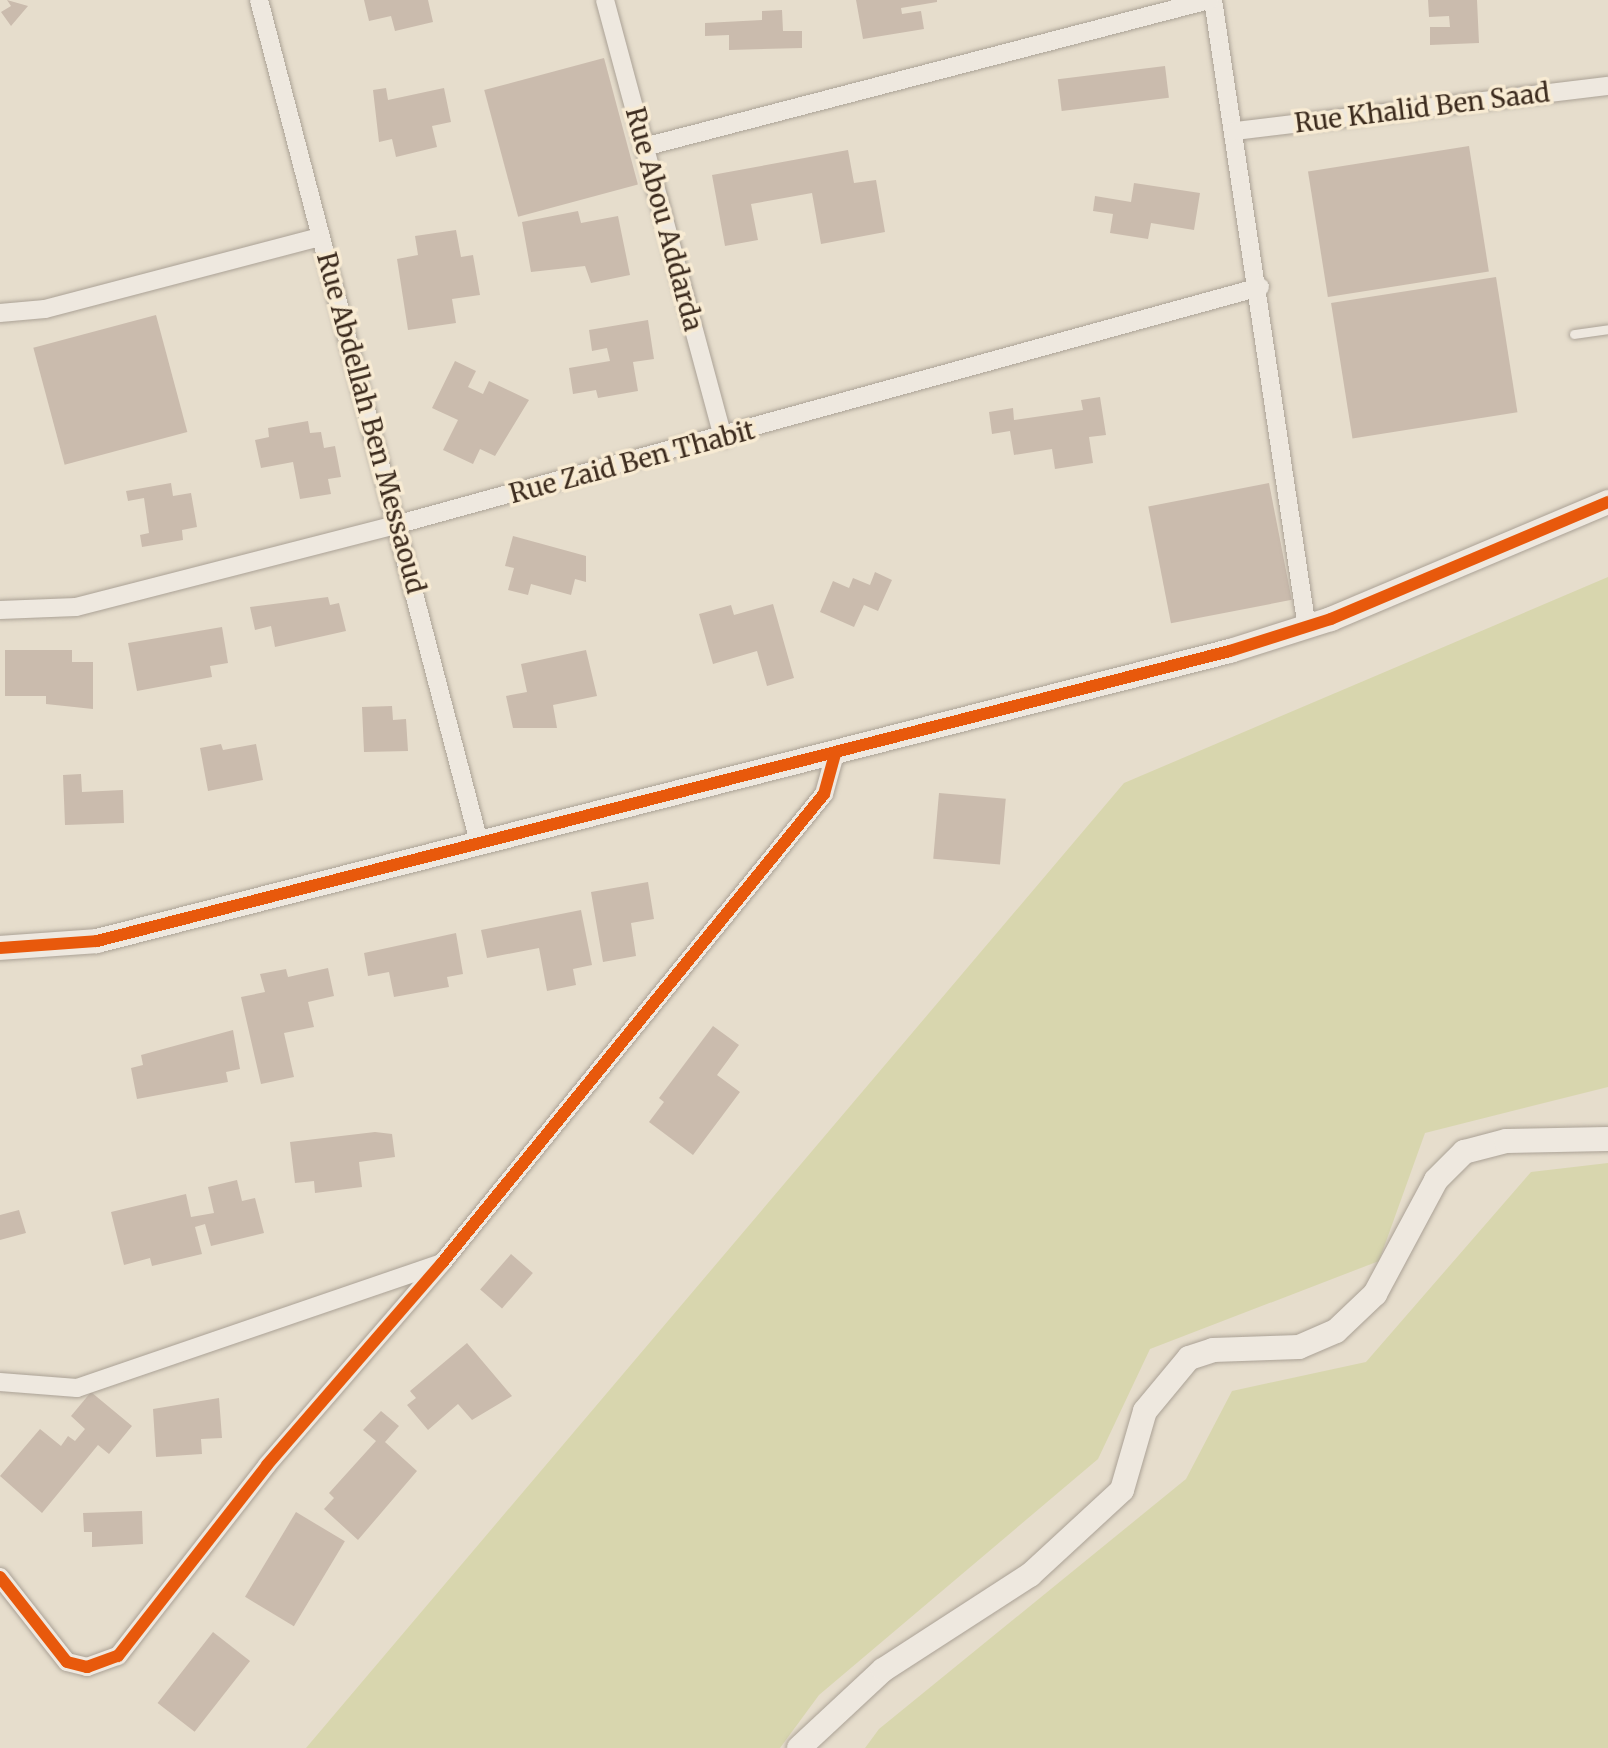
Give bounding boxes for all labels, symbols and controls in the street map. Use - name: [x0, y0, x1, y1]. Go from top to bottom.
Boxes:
- street label: Rue Khalid Ben Saad: [1293, 77, 1551, 139]
- street label: Rue Abou Addarda: [619, 104, 709, 334]
- street label: Rue Abdellah Ben Messaoud: [310, 249, 432, 597]
- street label: Rue Zaid Ben Thabit: [506, 414, 758, 510]

